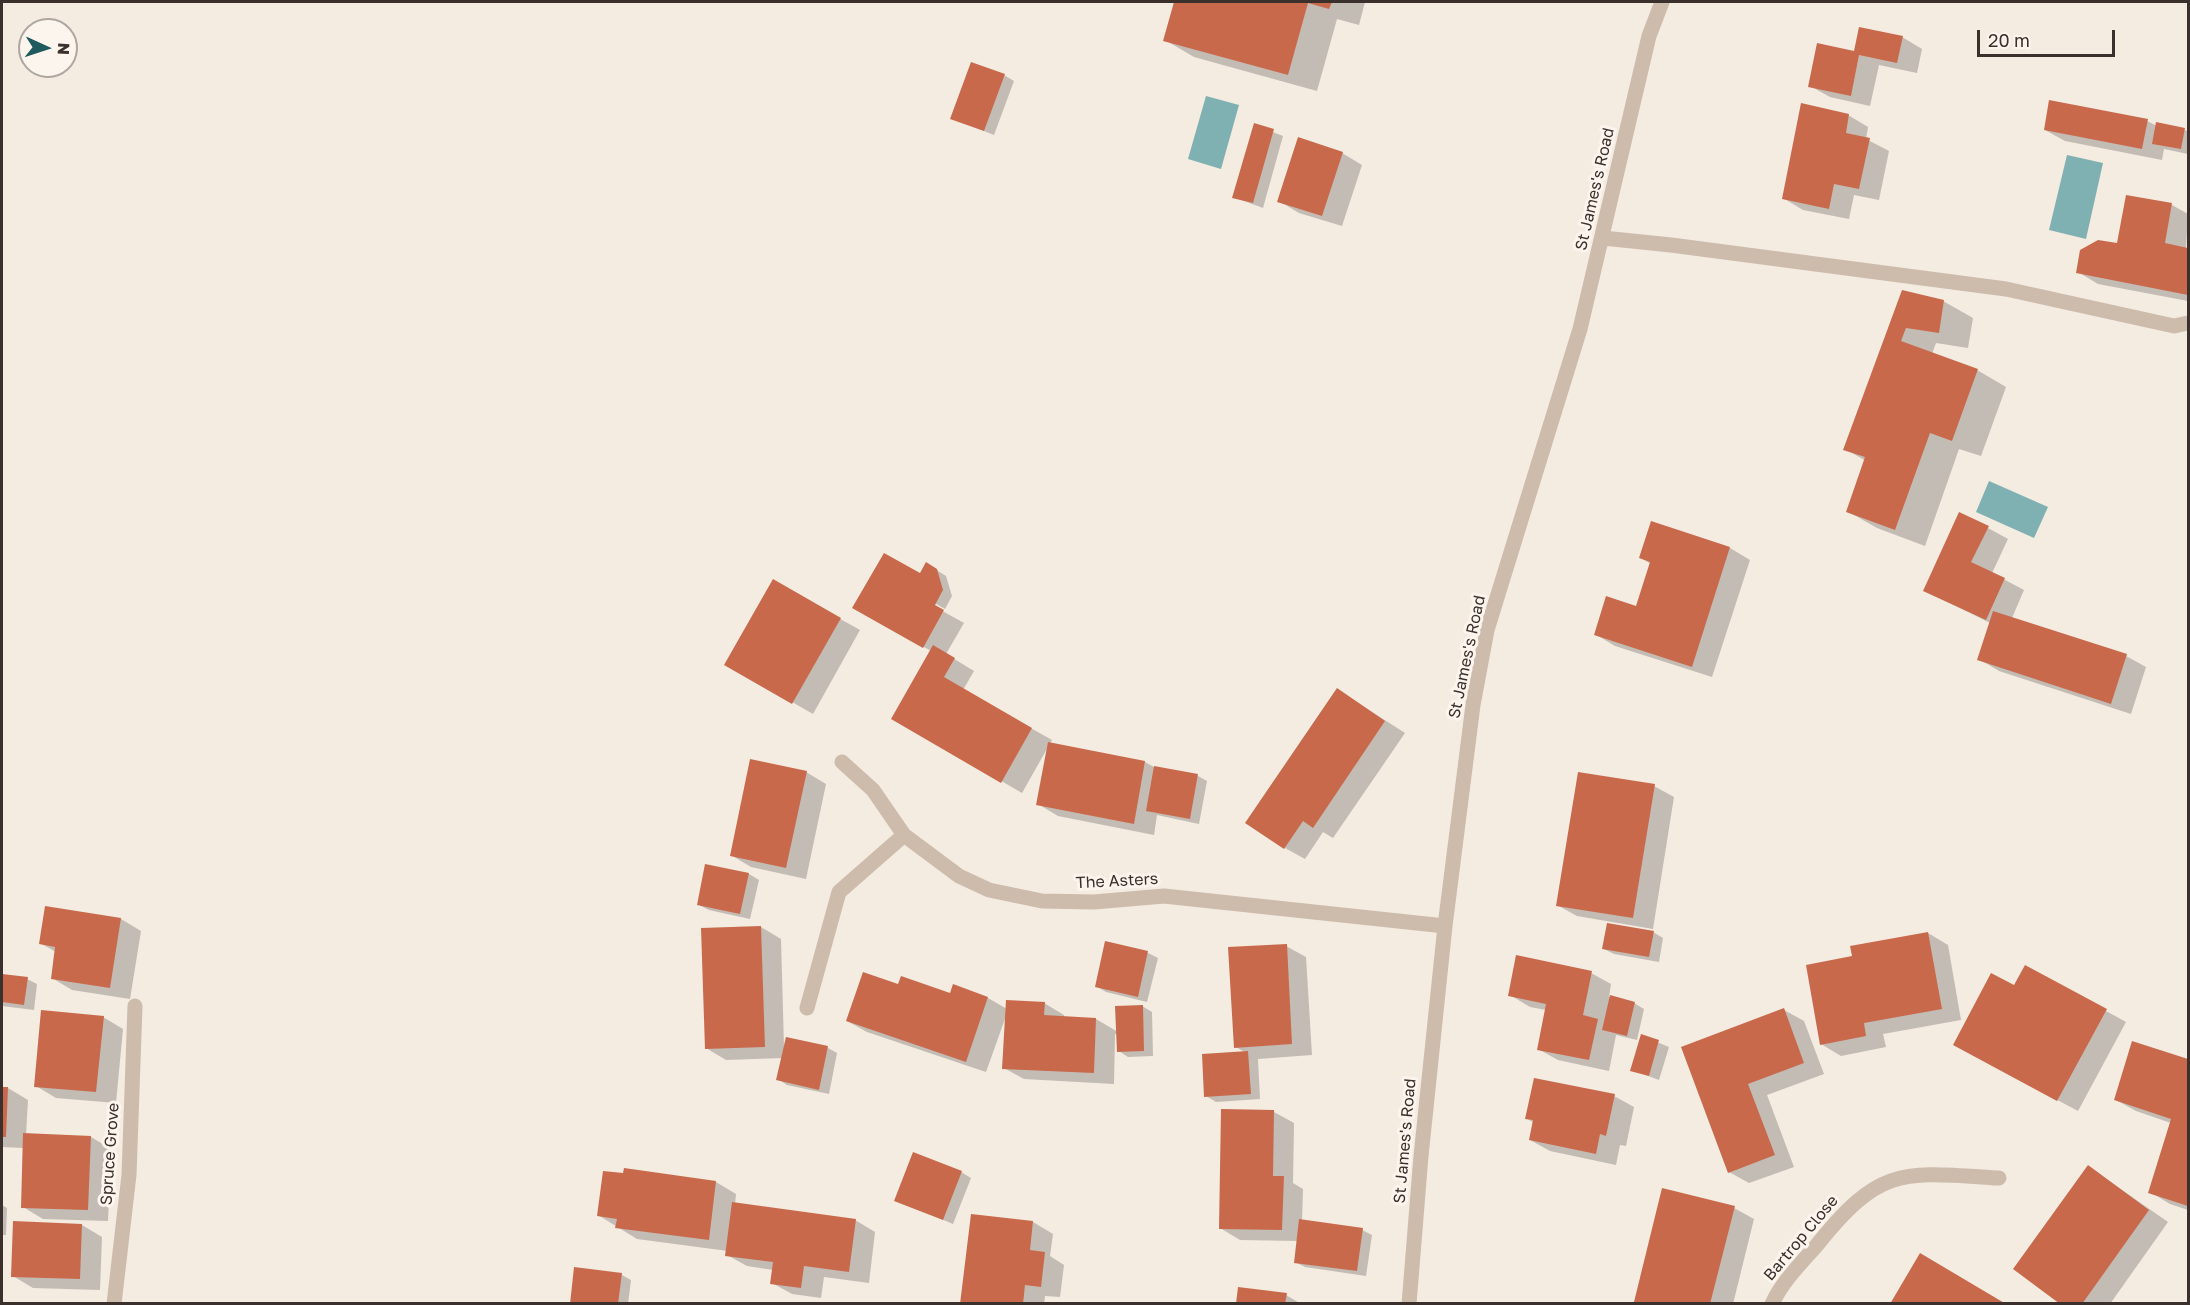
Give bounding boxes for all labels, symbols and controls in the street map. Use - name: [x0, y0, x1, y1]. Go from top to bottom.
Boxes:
- north arrow: [18, 18, 78, 78]
- scale bar: [1980, 18, 2118, 56]
- text: 20 m: [1988, 29, 2030, 51]
- text: N: [54, 42, 74, 55]
- street label: St James's Road: [1572, 126, 1618, 252]
- street label: St James's Road: [1445, 594, 1489, 720]
- street label: The Asters: [1075, 869, 1159, 893]
- street label: St James's Road: [1390, 1078, 1420, 1204]
- street label: Spruce Grove: [97, 1102, 123, 1206]
- street label: Bartrop Close: [1760, 1191, 1842, 1285]

